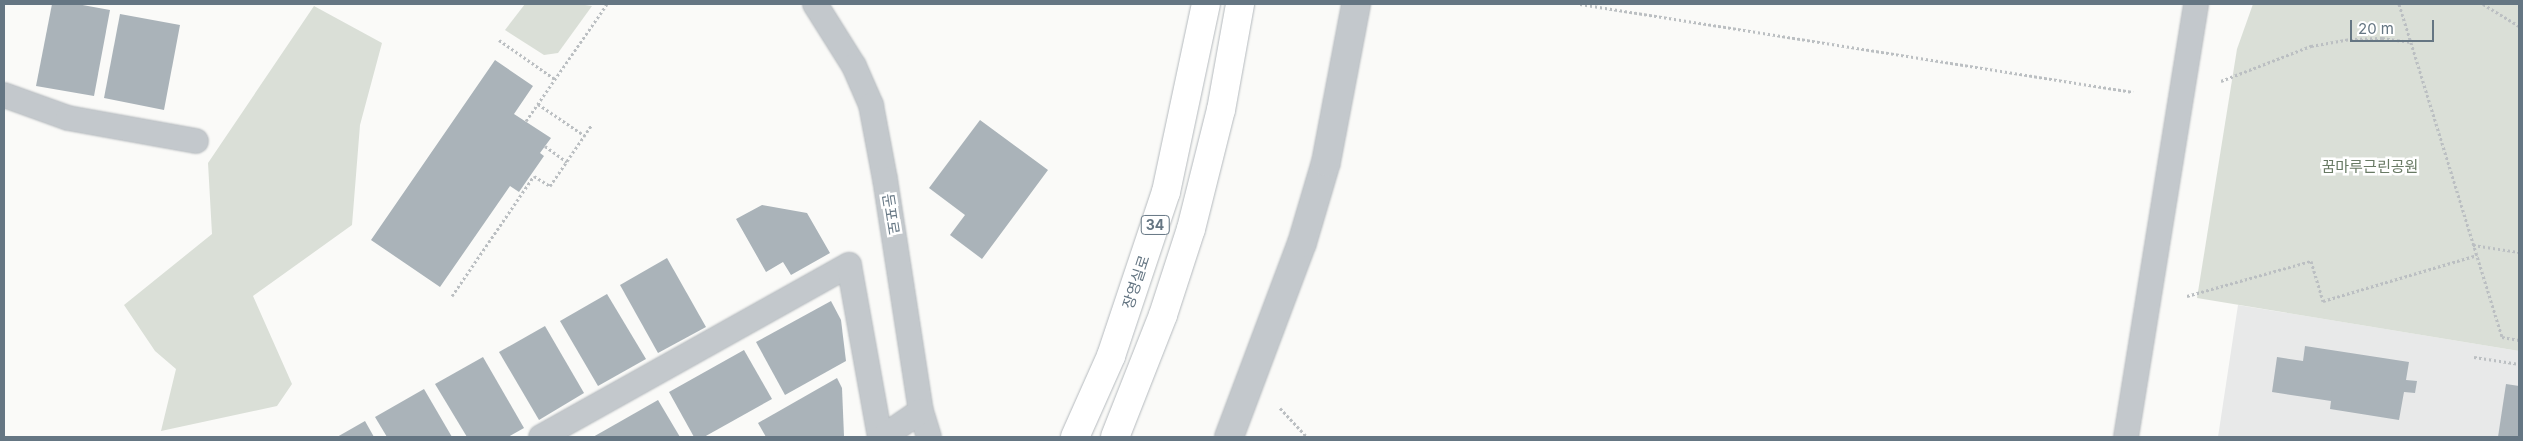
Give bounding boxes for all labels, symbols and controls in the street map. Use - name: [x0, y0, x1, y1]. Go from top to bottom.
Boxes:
- scale bar: [2353, 10, 2437, 42]
- text: 20 m: [2358, 19, 2394, 38]
- park label: 꿈마루근린공원: [2322, 158, 2418, 176]
- street label: 둔포로: [879, 192, 903, 236]
- road number: 34: [1140, 214, 1170, 236]
- street label: 장영실로: [1119, 253, 1153, 311]

